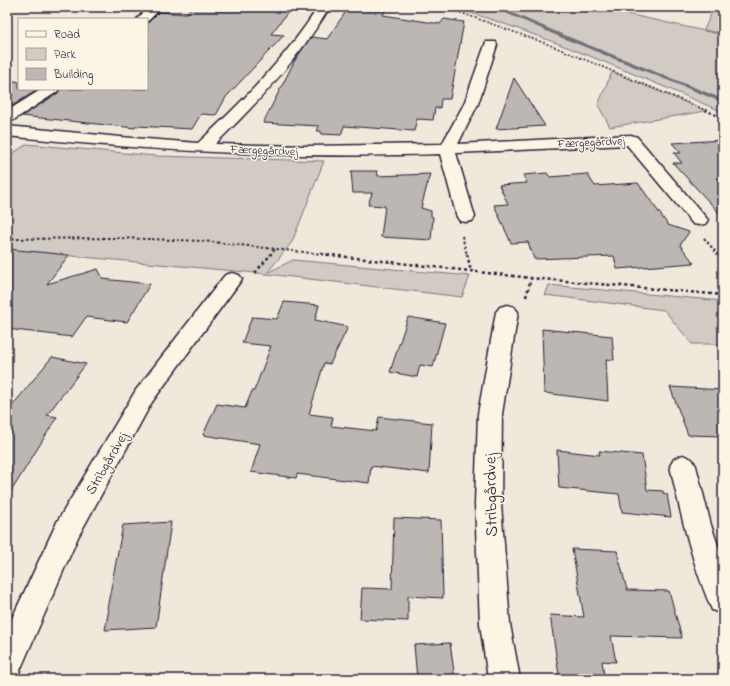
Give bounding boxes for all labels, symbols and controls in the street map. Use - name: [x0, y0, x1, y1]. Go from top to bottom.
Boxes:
- legend: [18, 18, 148, 90]
- text: Road: [54, 26, 80, 44]
- text: Park: [54, 46, 76, 64]
- text: Building: [53, 66, 93, 85]
- street label: Færgegårdvej: [556, 132, 626, 155]
- street label: Færgegårdvej: [229, 141, 299, 162]
- street label: Stribgårdvej: [81, 428, 135, 499]
- street label: Stribgårdvej: [478, 452, 507, 537]

